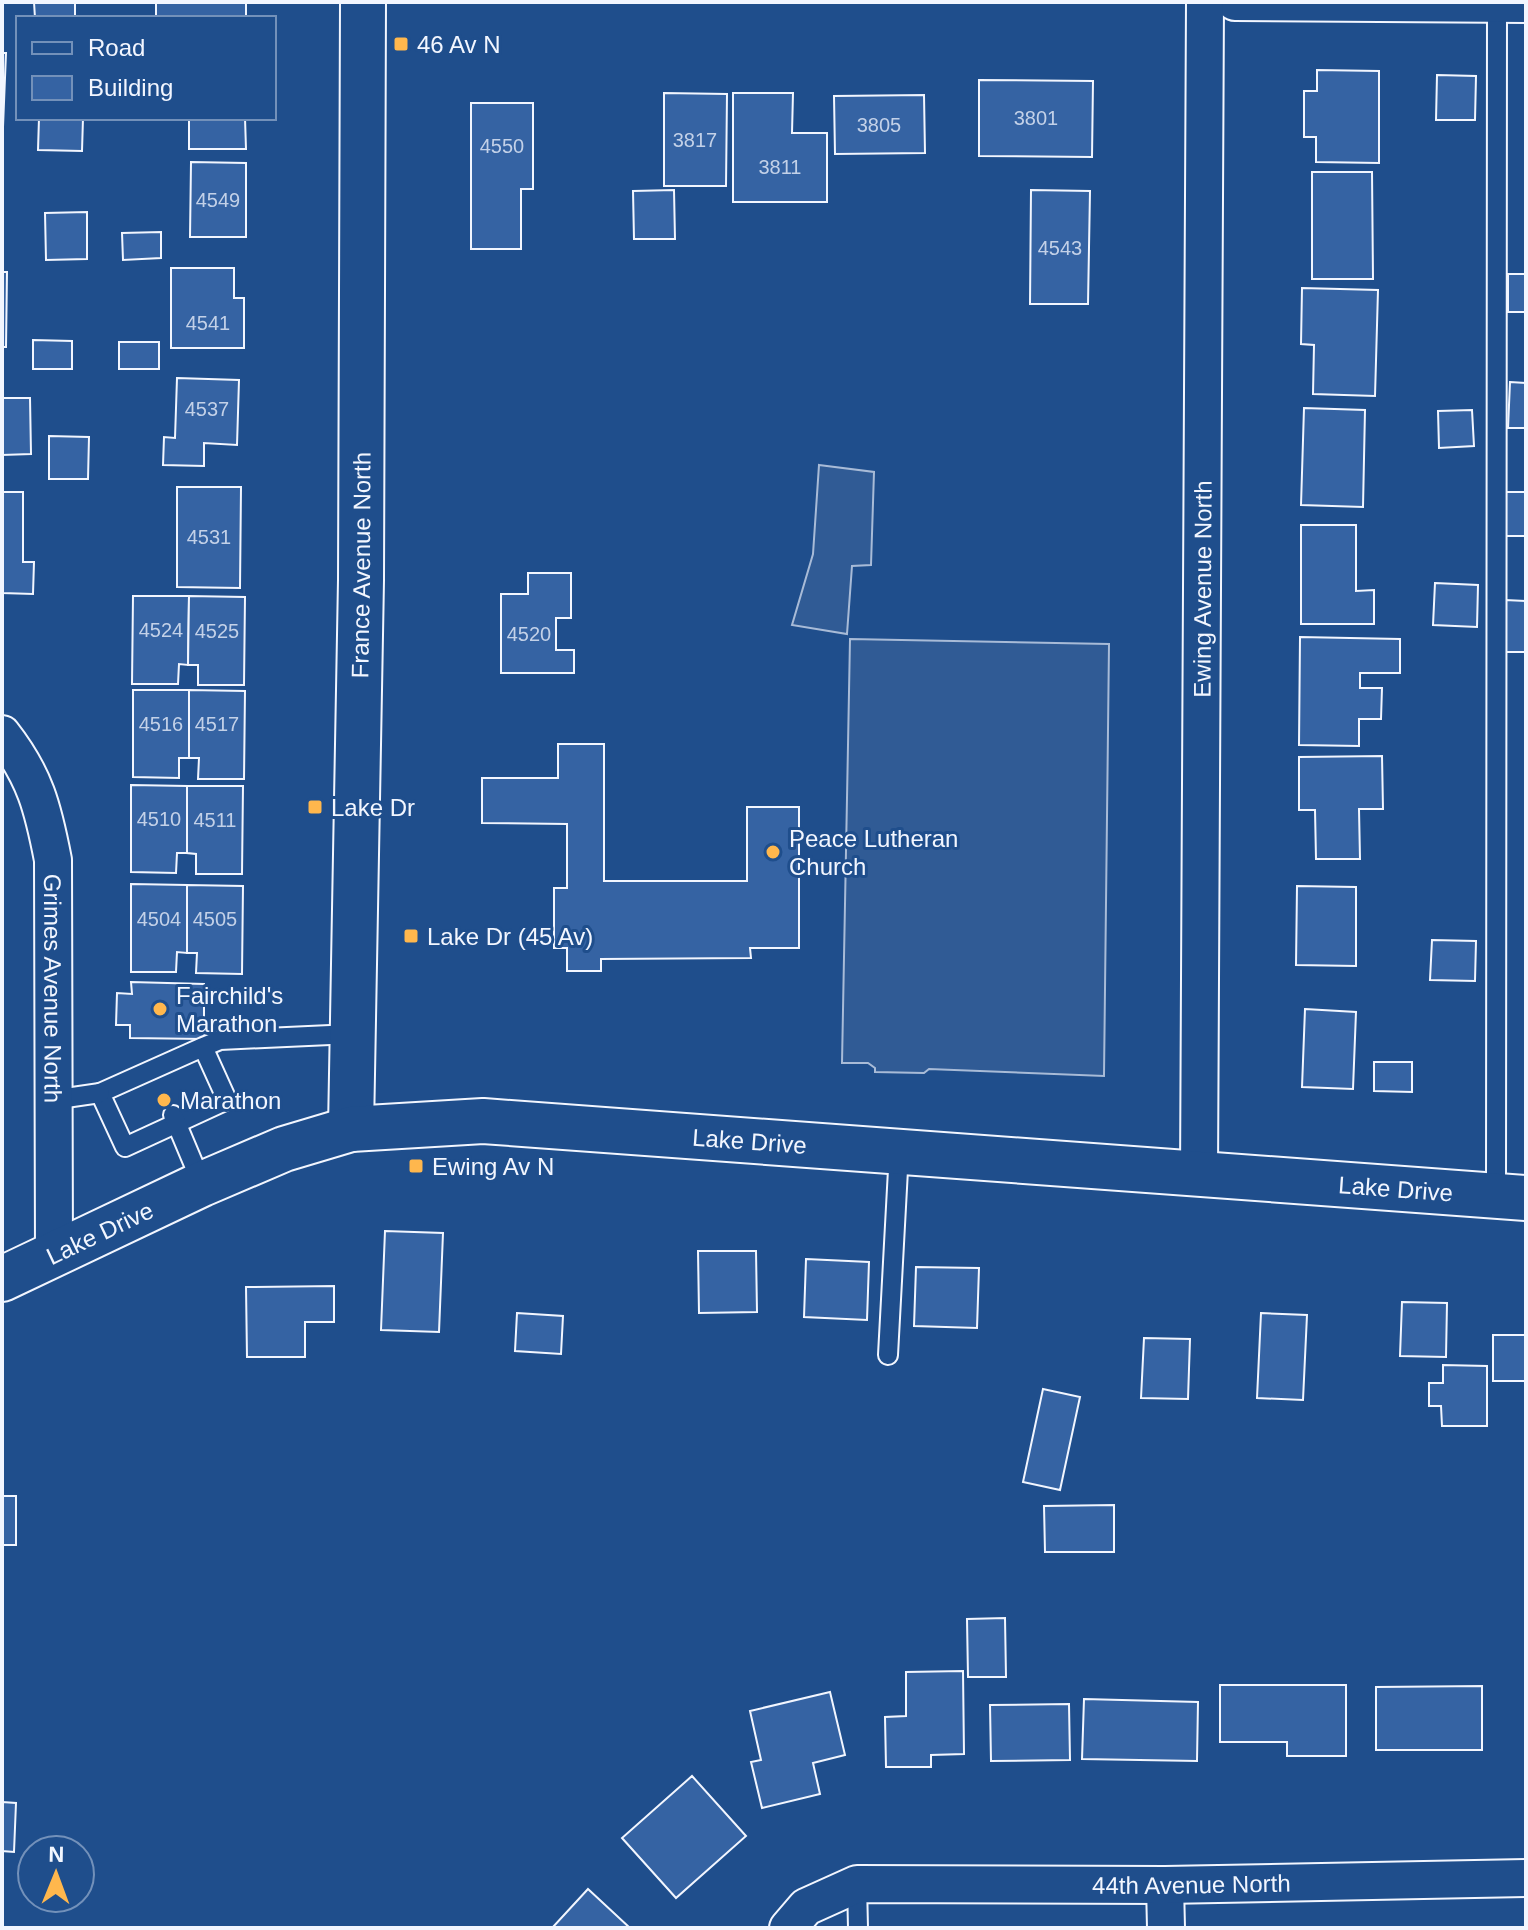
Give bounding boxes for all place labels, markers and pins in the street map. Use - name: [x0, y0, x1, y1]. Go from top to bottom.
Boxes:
- place label: 46 Av N: [417, 31, 501, 58]
- marker: 46 Av N: [392, 35, 410, 53]
- place label: Lake Dr: [331, 794, 415, 821]
- marker: Lake Dr: [306, 798, 324, 816]
- place label: Peace Lutheran Church: [789, 825, 958, 880]
- marker: Peace Lutheran Church: [764, 843, 782, 861]
- place label: Lake Dr (45 Av): [427, 923, 593, 950]
- marker: Lake Dr (45 Av): [402, 927, 420, 945]
- place label: Fairchild's Marathon: [176, 982, 283, 1037]
- marker: Fairchild's Marathon: [151, 1000, 169, 1018]
- place label: Marathon: [180, 1087, 281, 1114]
- marker: Marathon: [155, 1091, 173, 1109]
- place label: Ewing Av N: [432, 1153, 554, 1180]
- marker: Ewing Av N: [407, 1157, 425, 1175]

